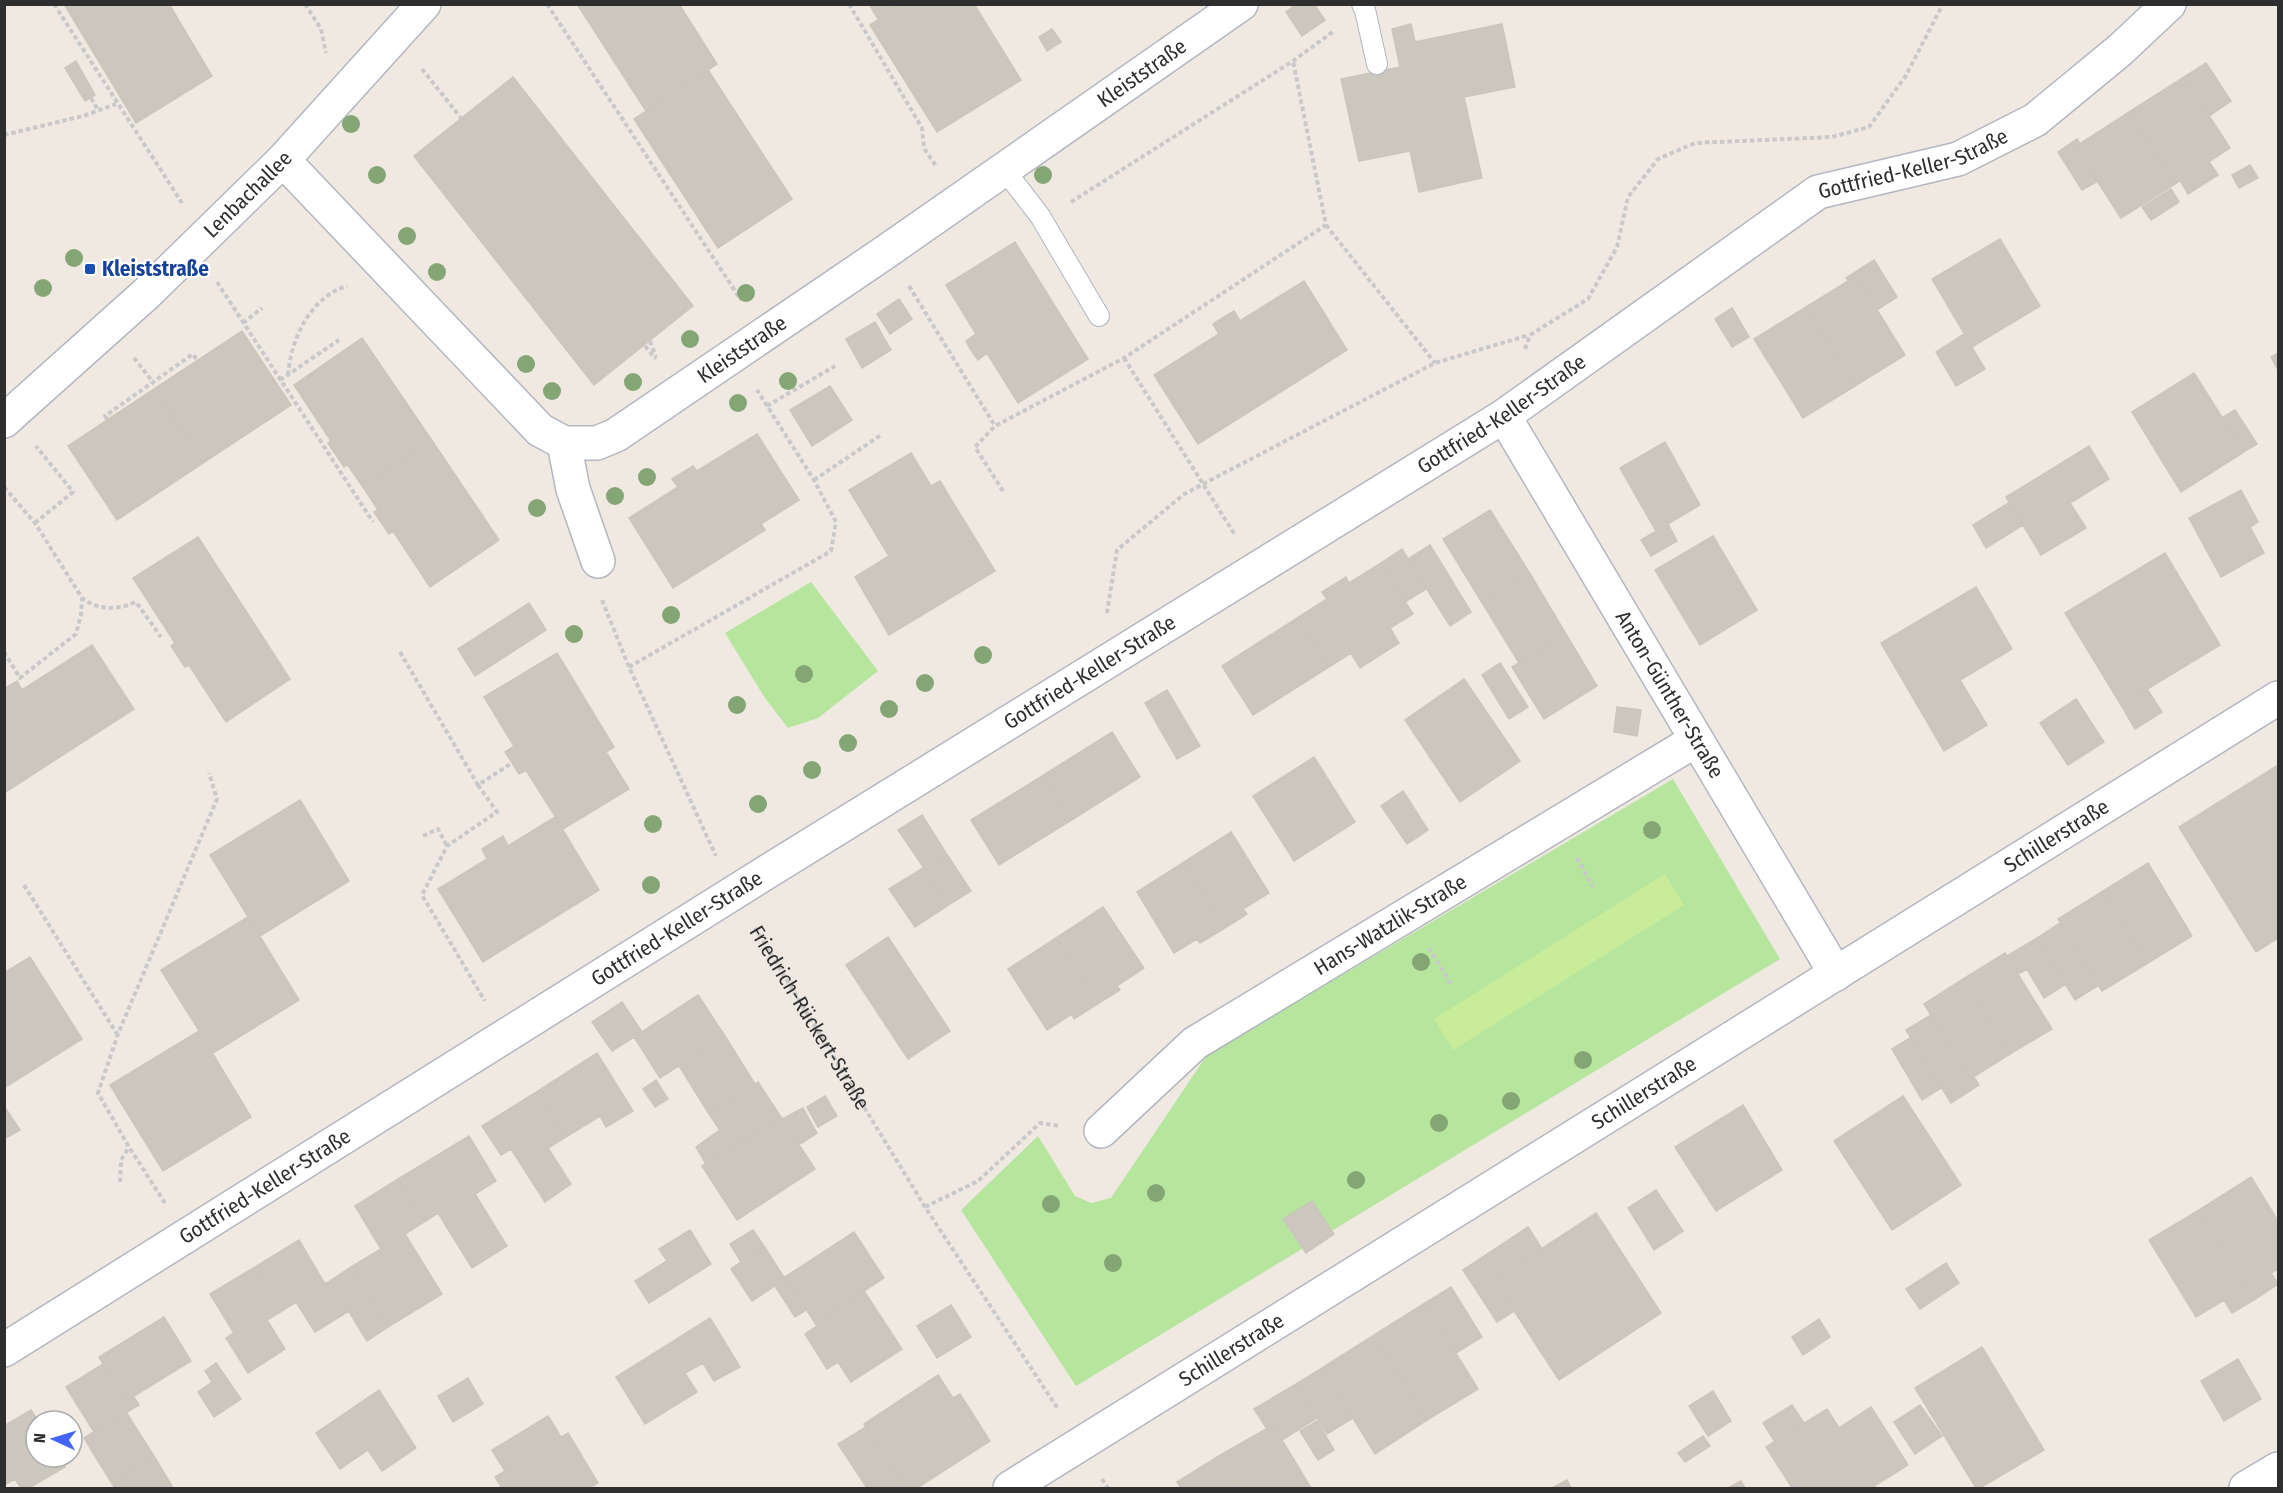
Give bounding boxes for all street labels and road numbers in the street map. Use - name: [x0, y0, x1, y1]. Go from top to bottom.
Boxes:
- street label: Kleiststraße: [1092, 33, 1191, 113]
- street label: Gottfried-Keller-Straße: [1816, 123, 2012, 205]
- street label: Lenbachallee: [198, 146, 298, 243]
- street label: Kleiststraße: [692, 310, 792, 389]
- street label: Gottfried-Keller-Straße: [1412, 349, 1591, 480]
- street label: Anton-Günther-Straße: [1610, 606, 1730, 783]
- street label: Gottfried-Keller-Straße: [999, 609, 1181, 735]
- street label: Schillerstraße: [1999, 794, 2114, 878]
- street label: Gottfried-Keller-Straße: [586, 865, 767, 992]
- street label: Hans-Watzlik-Straße: [1309, 869, 1471, 981]
- street label: Friedrich-Rückert-Straße: [744, 921, 876, 1114]
- street label: Schillerstraße: [1587, 1051, 1701, 1135]
- street label: Gottfried-Keller-Straße: [174, 1123, 356, 1250]
- street label: Schillerstraße: [1174, 1308, 1289, 1392]

